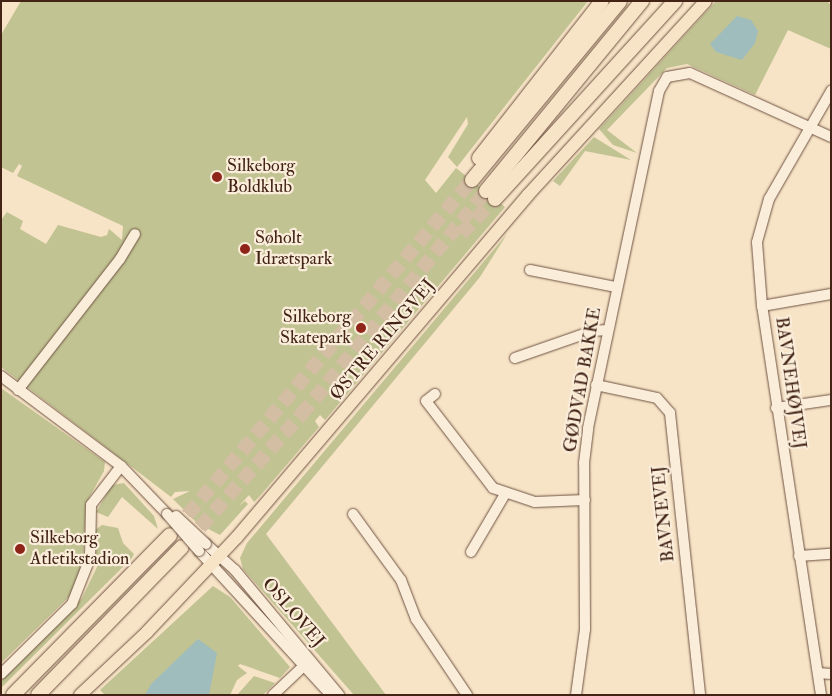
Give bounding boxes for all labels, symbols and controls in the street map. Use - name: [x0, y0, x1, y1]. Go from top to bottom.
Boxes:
- place label: Silkeborg Boldklub: [227, 156, 295, 198]
- marker: Silkeborg Boldklub: [211, 171, 223, 183]
- place label: Søholt Idrætspark: [255, 228, 332, 270]
- marker: Søholt Idrætspark: [239, 243, 251, 255]
- street label: ØSTRE RINGVEJ: [326, 275, 440, 405]
- street label: GØDVAD BAKKE: [560, 306, 606, 454]
- place label: Silkeborg Skatepark: [280, 307, 351, 350]
- street label: BAVNEHØJVEJ: [770, 315, 810, 451]
- marker: Silkeborg Skatepark: [355, 322, 367, 334]
- street label: BAVNEVEJ: [648, 465, 680, 563]
- place label: Silkeborg Atletikstadion: [30, 528, 129, 570]
- marker: Silkeborg Atletikstadion: [14, 543, 26, 555]
- street label: OSLOVEJ: [257, 574, 329, 652]

